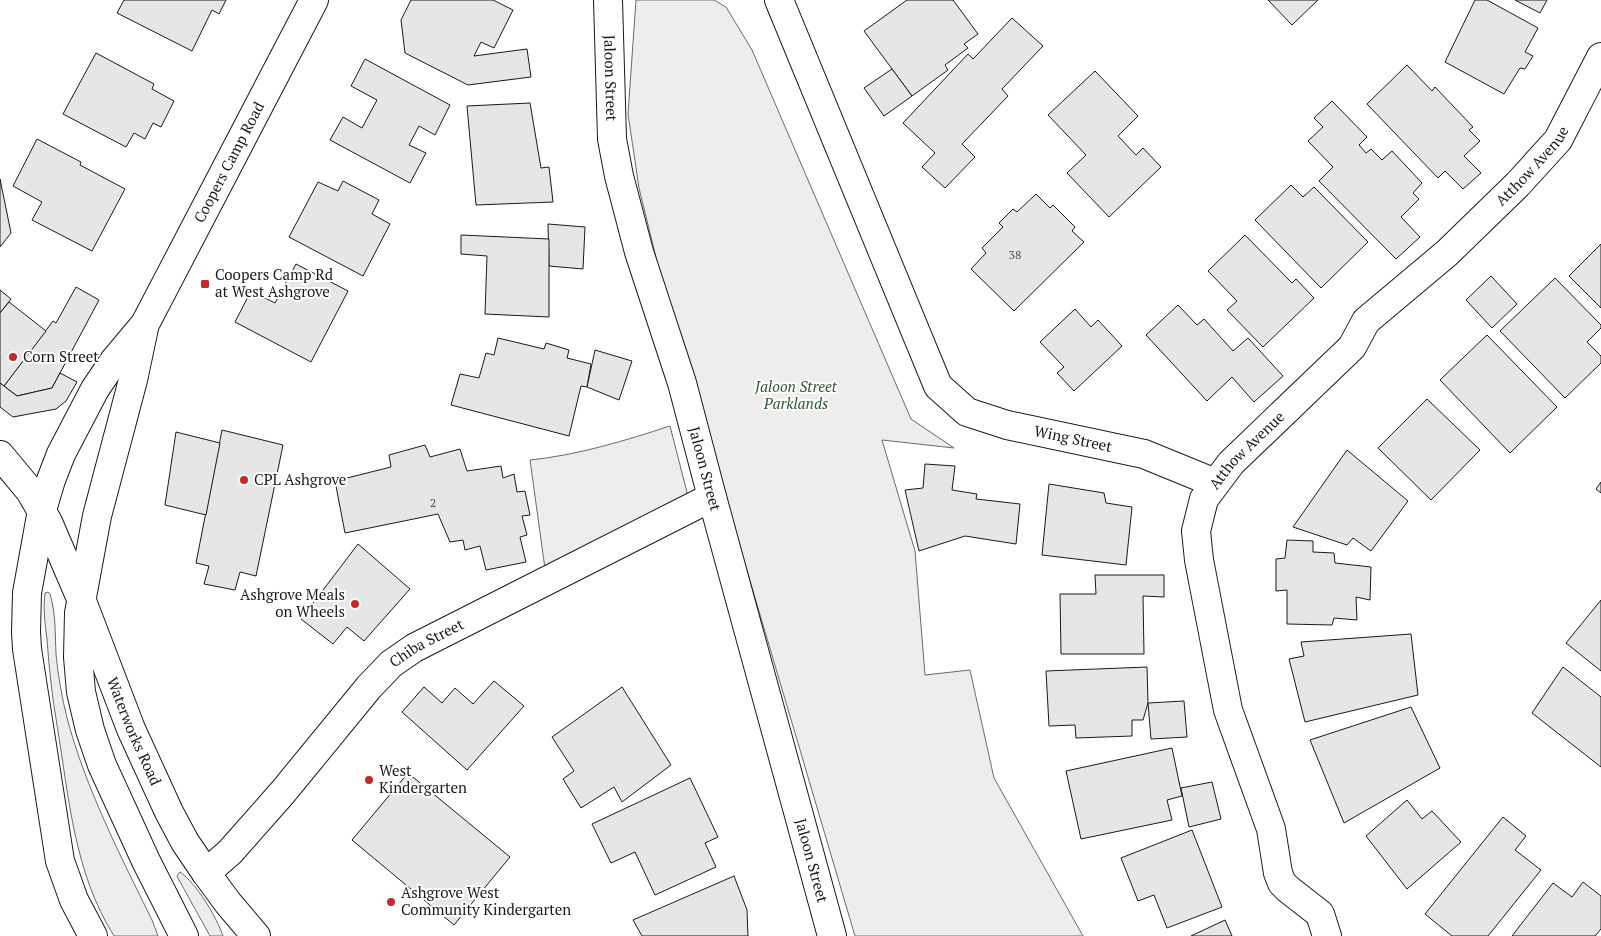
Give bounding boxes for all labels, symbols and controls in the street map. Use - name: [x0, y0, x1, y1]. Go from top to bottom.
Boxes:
- street label: Jaloon Street: [600, 34, 622, 122]
- street label: Coopers Camp Road: [189, 98, 268, 226]
- street label: Atthow Avenue: [1491, 122, 1573, 210]
- house number: 38: [1009, 247, 1021, 262]
- place label: Coopers Camp Rd at West Ashgrove: [215, 264, 333, 301]
- marker: Coopers Camp Rd at West Ashgrove: [199, 278, 211, 290]
- place label: Corn Street: [23, 346, 99, 366]
- marker: Corn Street: [7, 351, 19, 363]
- park label: Jaloon Street Parklands: [754, 376, 838, 413]
- street label: Atthow Avenue: [1204, 406, 1288, 493]
- street label: Wing Street: [1033, 420, 1114, 456]
- street label: Jaloon Street: [685, 424, 726, 513]
- place label: CPL Ashgrove: [254, 469, 346, 489]
- marker: CPL Ashgrove: [238, 474, 250, 486]
- house number: 2: [430, 495, 436, 510]
- place label: Ashgrove Meals on Wheels: [240, 584, 345, 621]
- marker: Ashgrove Meals on Wheels: [349, 598, 361, 610]
- street label: Chiba Street: [385, 613, 467, 671]
- street label: Waterworks Road: [103, 674, 166, 788]
- place label: West Kindergarten: [379, 760, 467, 797]
- marker: West Kindergarten: [363, 774, 375, 786]
- street label: Jaloon Street: [791, 816, 834, 905]
- place label: Ashgrove West Community Kindergarten: [401, 882, 571, 919]
- marker: Ashgrove West Community Kindergarten: [385, 896, 397, 908]

